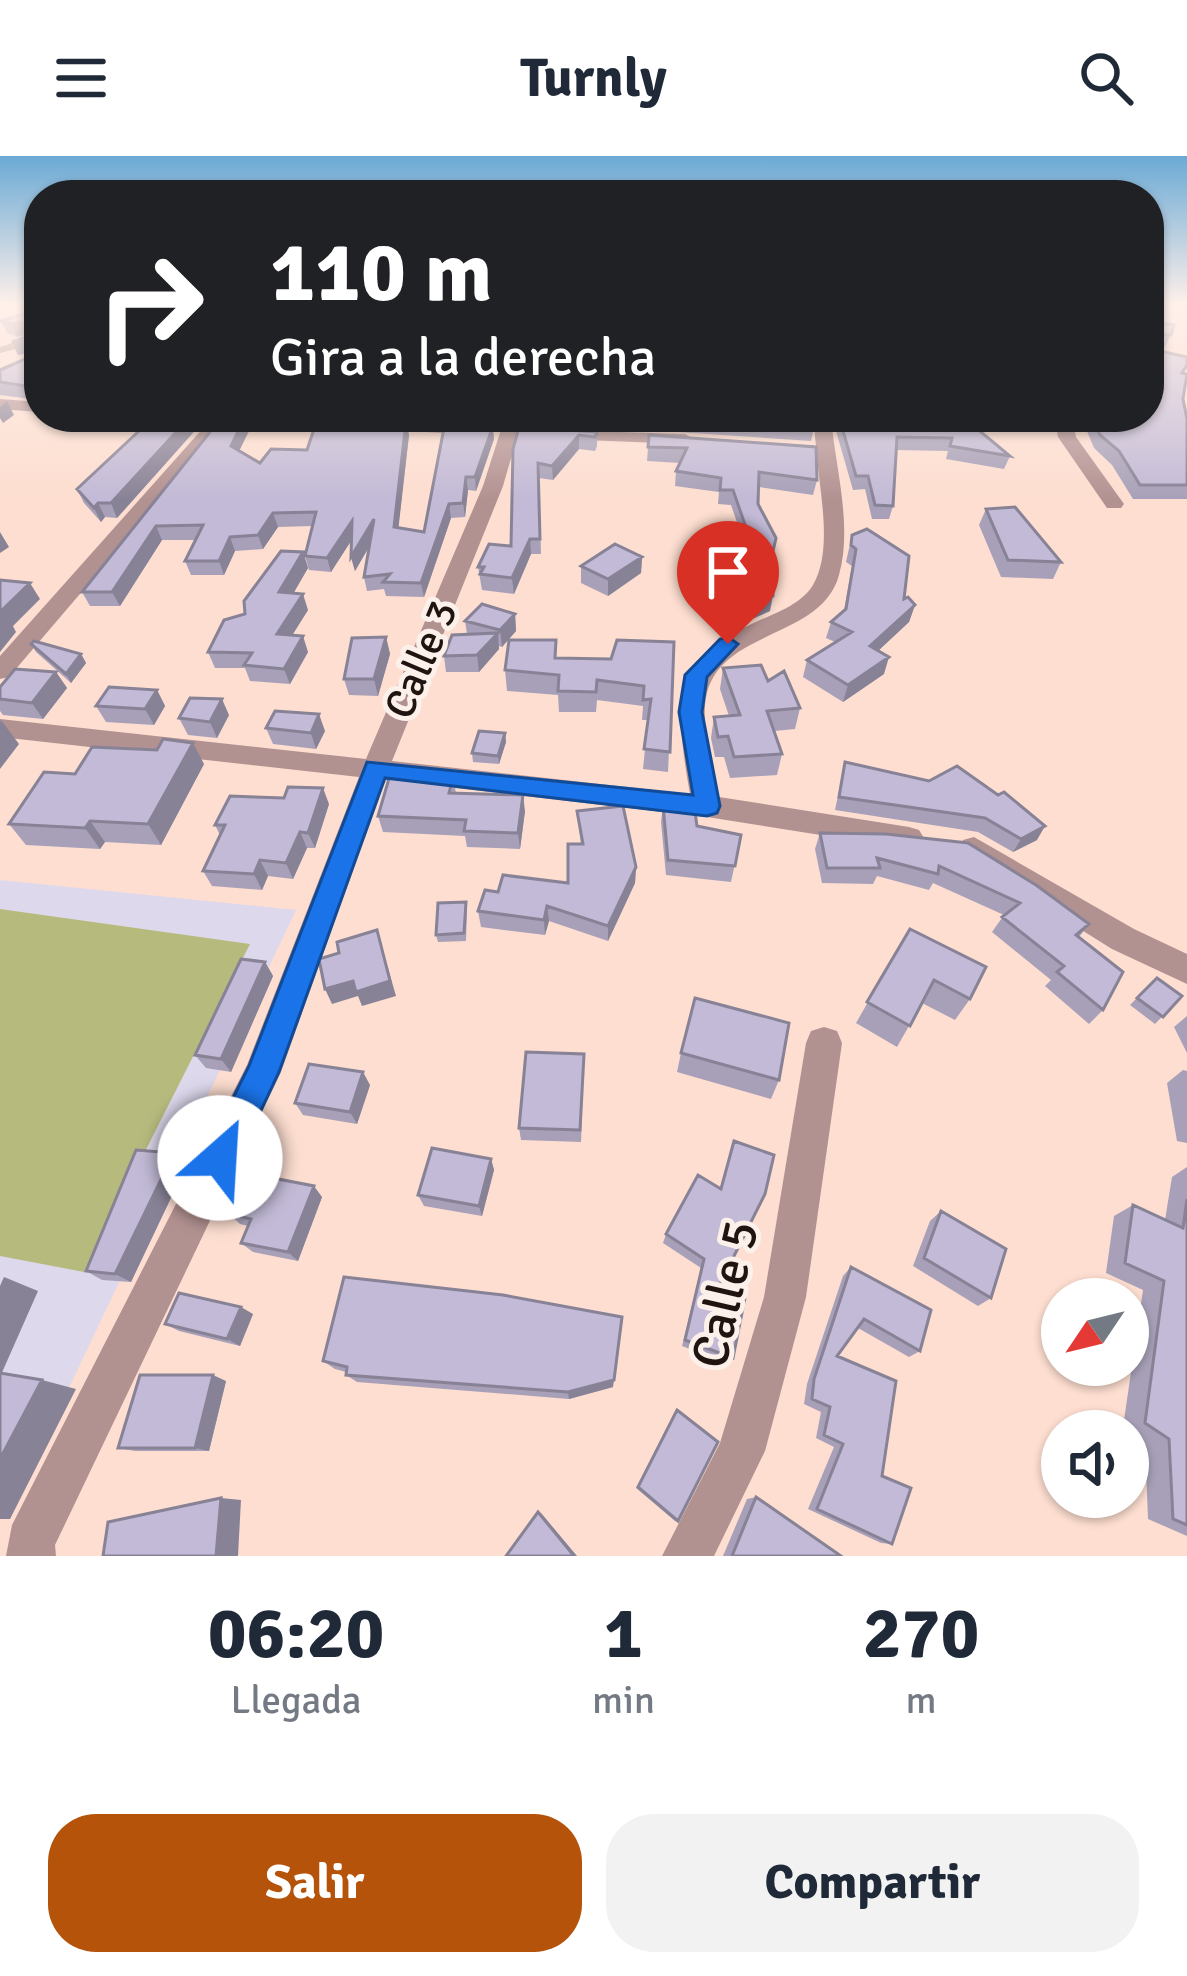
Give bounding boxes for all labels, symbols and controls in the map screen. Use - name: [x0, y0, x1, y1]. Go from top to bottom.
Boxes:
- icon: menu: [48, 45, 114, 111]
- text: Turnly: [520, 45, 667, 112]
- icon: search: [1073, 45, 1139, 111]
- text: 110 m: [270, 221, 492, 325]
- icon: right: [72, 228, 228, 384]
- text: Gira a la derecha: [270, 324, 656, 391]
- pin: [677, 521, 779, 644]
- icon: arrive: [695, 539, 761, 605]
- street label: Calle 3: [374, 593, 469, 726]
- position arrow: [157, 1095, 283, 1221]
- street label: Calle 5: [678, 1214, 773, 1374]
- north arrow: [1041, 1278, 1149, 1386]
- map controls: [1041, 1278, 1149, 1518]
- button: sound: [1041, 1410, 1149, 1518]
- text: 06:20: [208, 1589, 384, 1678]
- text: 1: [604, 1589, 643, 1678]
- text: 270: [863, 1589, 979, 1678]
- text: Llegada: [230, 1676, 362, 1724]
- text: min: [592, 1676, 655, 1724]
- text: m: [905, 1676, 937, 1724]
- button: Salir: [48, 1814, 582, 1952]
- button: Compartir: [606, 1814, 1139, 1952]

